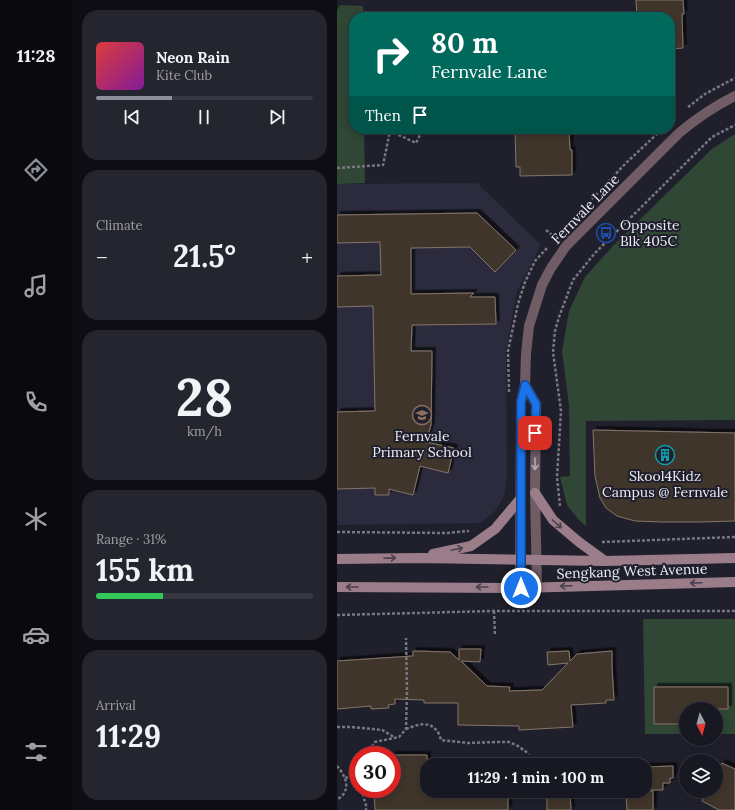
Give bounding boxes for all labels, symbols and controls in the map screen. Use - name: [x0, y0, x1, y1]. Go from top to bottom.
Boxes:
- text: 80 m: [431, 25, 498, 61]
- icon: right: [365, 28, 417, 80]
- text: 11:28: [16, 44, 56, 67]
- text: Neon Rain: [156, 48, 230, 67]
- text: Fernvale Lane: [431, 60, 547, 83]
- text: Kite Club: [156, 67, 212, 84]
- icon: arrive: [409, 104, 431, 126]
- icon: previous: [121, 106, 143, 128]
- icon: pause: [193, 106, 215, 128]
- icon: next: [266, 106, 288, 128]
- text: Then: [365, 106, 401, 125]
- icon: directions: [22, 156, 50, 184]
- street label: Fernvale Lane: [547, 170, 623, 248]
- place label: Opposite Blk 405C: [620, 216, 680, 250]
- text: Climate: [96, 217, 143, 234]
- bus stop icon: Opposite Blk 405C: [595, 222, 617, 244]
- text: 21.5°: [173, 237, 236, 275]
- text: −: [96, 243, 108, 271]
- text: +: [301, 243, 313, 271]
- icon: music: [22, 272, 50, 300]
- text: 28: [176, 364, 233, 430]
- icon: phone: [22, 388, 50, 416]
- school or university icon: Fernvale Primary School: [411, 404, 433, 426]
- pin: [518, 416, 552, 450]
- icon: arrive: [524, 422, 546, 444]
- text: km/h: [187, 423, 222, 440]
- place label: Fernvale Primary School: [372, 427, 472, 461]
- building icon: Skool4Kidz Campus @ Fernvale: [654, 444, 676, 466]
- one-way arrow: [531, 457, 539, 470]
- place label: Skool4Kidz Campus @ Fernvale: [602, 467, 728, 501]
- icon: climate: [22, 505, 50, 533]
- one-way arrow: [552, 520, 563, 529]
- text: Range · 31%: [96, 531, 166, 548]
- one-way arrow: [451, 544, 464, 552]
- text: 155 km: [96, 551, 194, 589]
- one-way arrow: [383, 554, 396, 562]
- street label: Sengkang West Avenue: [556, 559, 708, 583]
- position arrow: [500, 567, 542, 609]
- one-way arrow: [690, 579, 703, 587]
- one-way arrow: [346, 583, 359, 591]
- one-way arrow: [476, 583, 489, 591]
- one-way arrow: [560, 583, 573, 590]
- icon: car: [22, 621, 50, 649]
- text: Arrival: [96, 697, 136, 714]
- north arrow: [679, 702, 723, 746]
- map controls: [679, 702, 723, 798]
- text: 11:29: [96, 717, 161, 755]
- icon: filters: [22, 738, 50, 766]
- speed limit sign: 30: [349, 746, 401, 798]
- button: layers: [679, 754, 723, 798]
- text: 11:29 · 1 min · 100 m: [468, 768, 604, 787]

